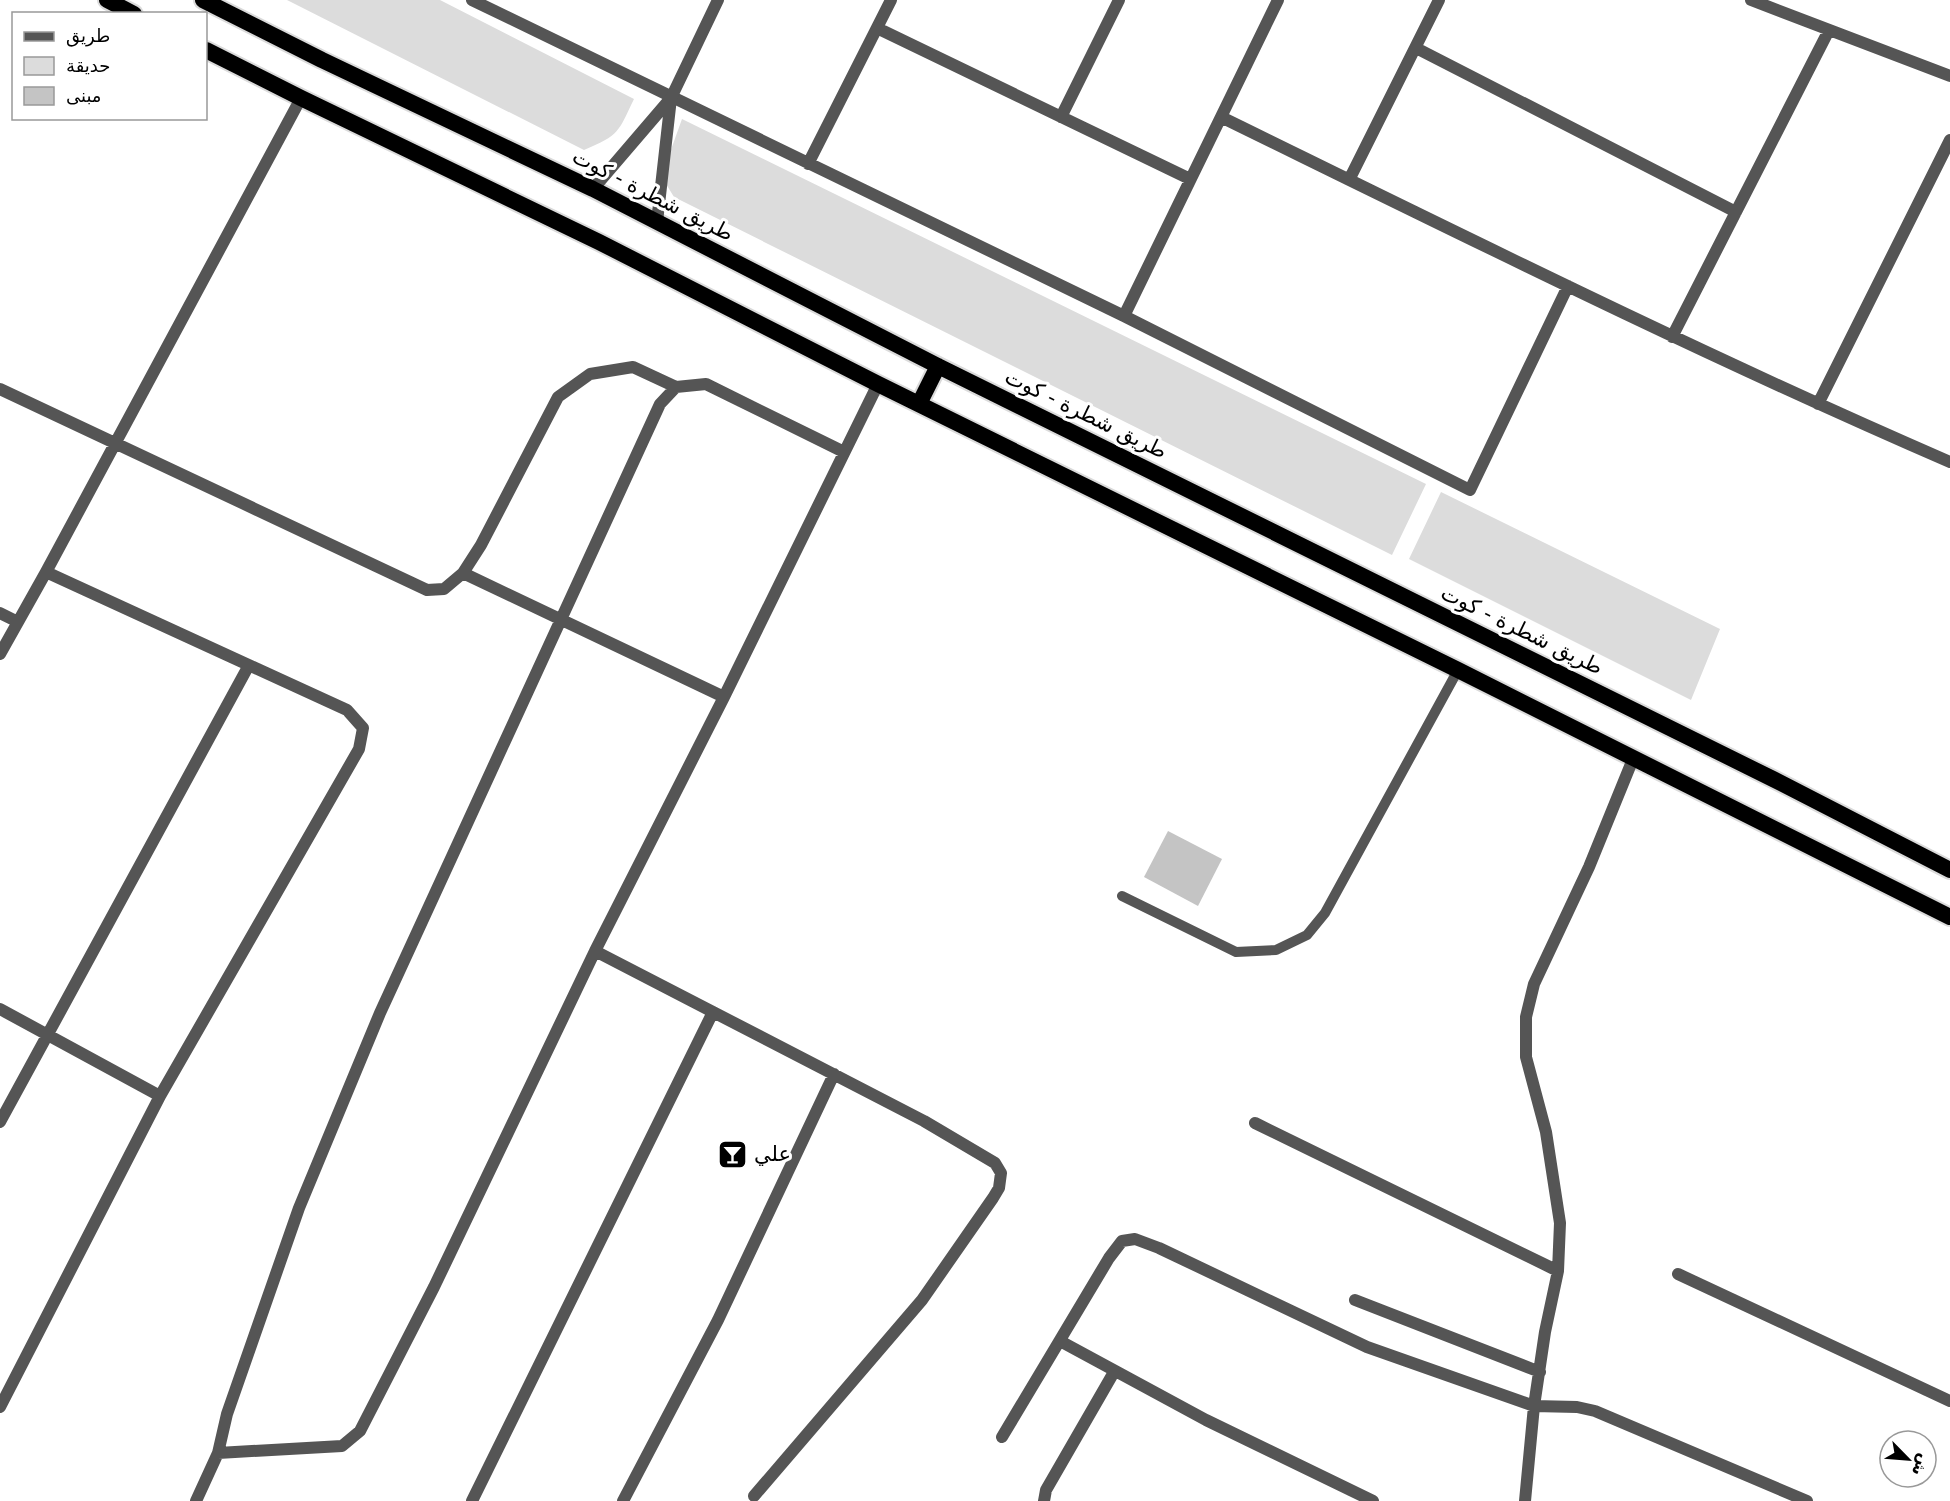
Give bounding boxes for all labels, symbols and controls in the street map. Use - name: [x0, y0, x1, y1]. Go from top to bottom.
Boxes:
- legend: [12, 12, 207, 120]
- text: طريق: [66, 25, 110, 47]
- text: حديقة: [66, 55, 110, 76]
- text: مبنى: [66, 85, 102, 106]
- street label: طريق شطرة - كوت: [569, 144, 737, 246]
- street label: طريق شطرة - كوت: [1001, 364, 1171, 464]
- street label: طريق شطرة - كوت: [1437, 580, 1607, 680]
- bar icon: علي: [717, 1138, 749, 1170]
- place label: علي: [754, 1142, 791, 1166]
- north arrow: [1878, 1429, 1938, 1489]
- text: ش: [1908, 1451, 1934, 1479]

